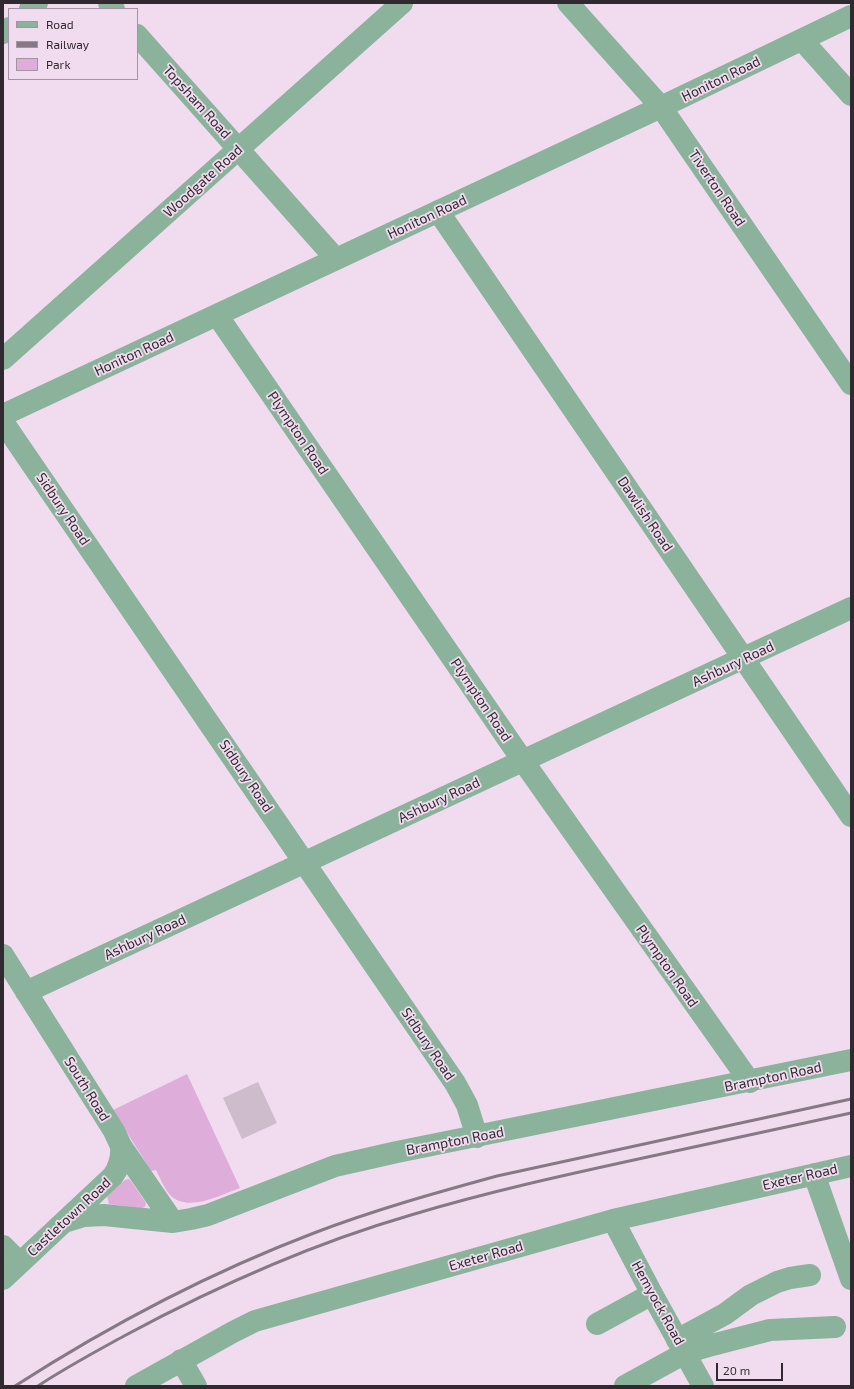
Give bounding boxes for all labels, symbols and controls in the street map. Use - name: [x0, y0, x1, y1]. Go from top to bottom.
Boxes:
- legend: [8, 8, 138, 80]
- text: Road: [46, 17, 74, 31]
- text: Railway: [46, 37, 89, 51]
- street label: Honiton Road: [679, 53, 763, 105]
- text: Park: [46, 57, 71, 71]
- street label: Topsham Road: [160, 62, 234, 142]
- street label: Woodgate Road: [160, 141, 246, 221]
- street label: Tiverton Road: [685, 146, 749, 230]
- street label: Honiton Road: [385, 191, 469, 243]
- street label: Honiton Road: [92, 328, 176, 380]
- street label: Plympton Road: [264, 388, 332, 478]
- street label: Sidbury Road: [33, 470, 93, 548]
- street label: Dawlish Road: [614, 473, 676, 555]
- street label: Ashbury Road: [689, 638, 777, 690]
- street label: Plympton Road: [447, 655, 515, 745]
- street label: Sidbury Road: [216, 737, 276, 815]
- street label: Ashbury Road: [395, 774, 483, 826]
- street label: Ashbury Road: [101, 911, 189, 963]
- street label: Plympton Road: [632, 922, 702, 1010]
- street label: Sidbury Road: [398, 1005, 458, 1083]
- street label: South Road: [61, 1054, 113, 1124]
- street label: Brampton Road: [723, 1058, 823, 1096]
- street label: Brampton Road: [405, 1123, 505, 1159]
- street label: Exeter Road: [761, 1160, 839, 1194]
- street label: Castletown Road: [24, 1174, 114, 1260]
- street label: Exeter Road: [447, 1237, 525, 1275]
- street label: Hemyock Road: [628, 1258, 688, 1348]
- scale bar: [718, 1355, 785, 1381]
- text: 20 m: [723, 1363, 750, 1377]

